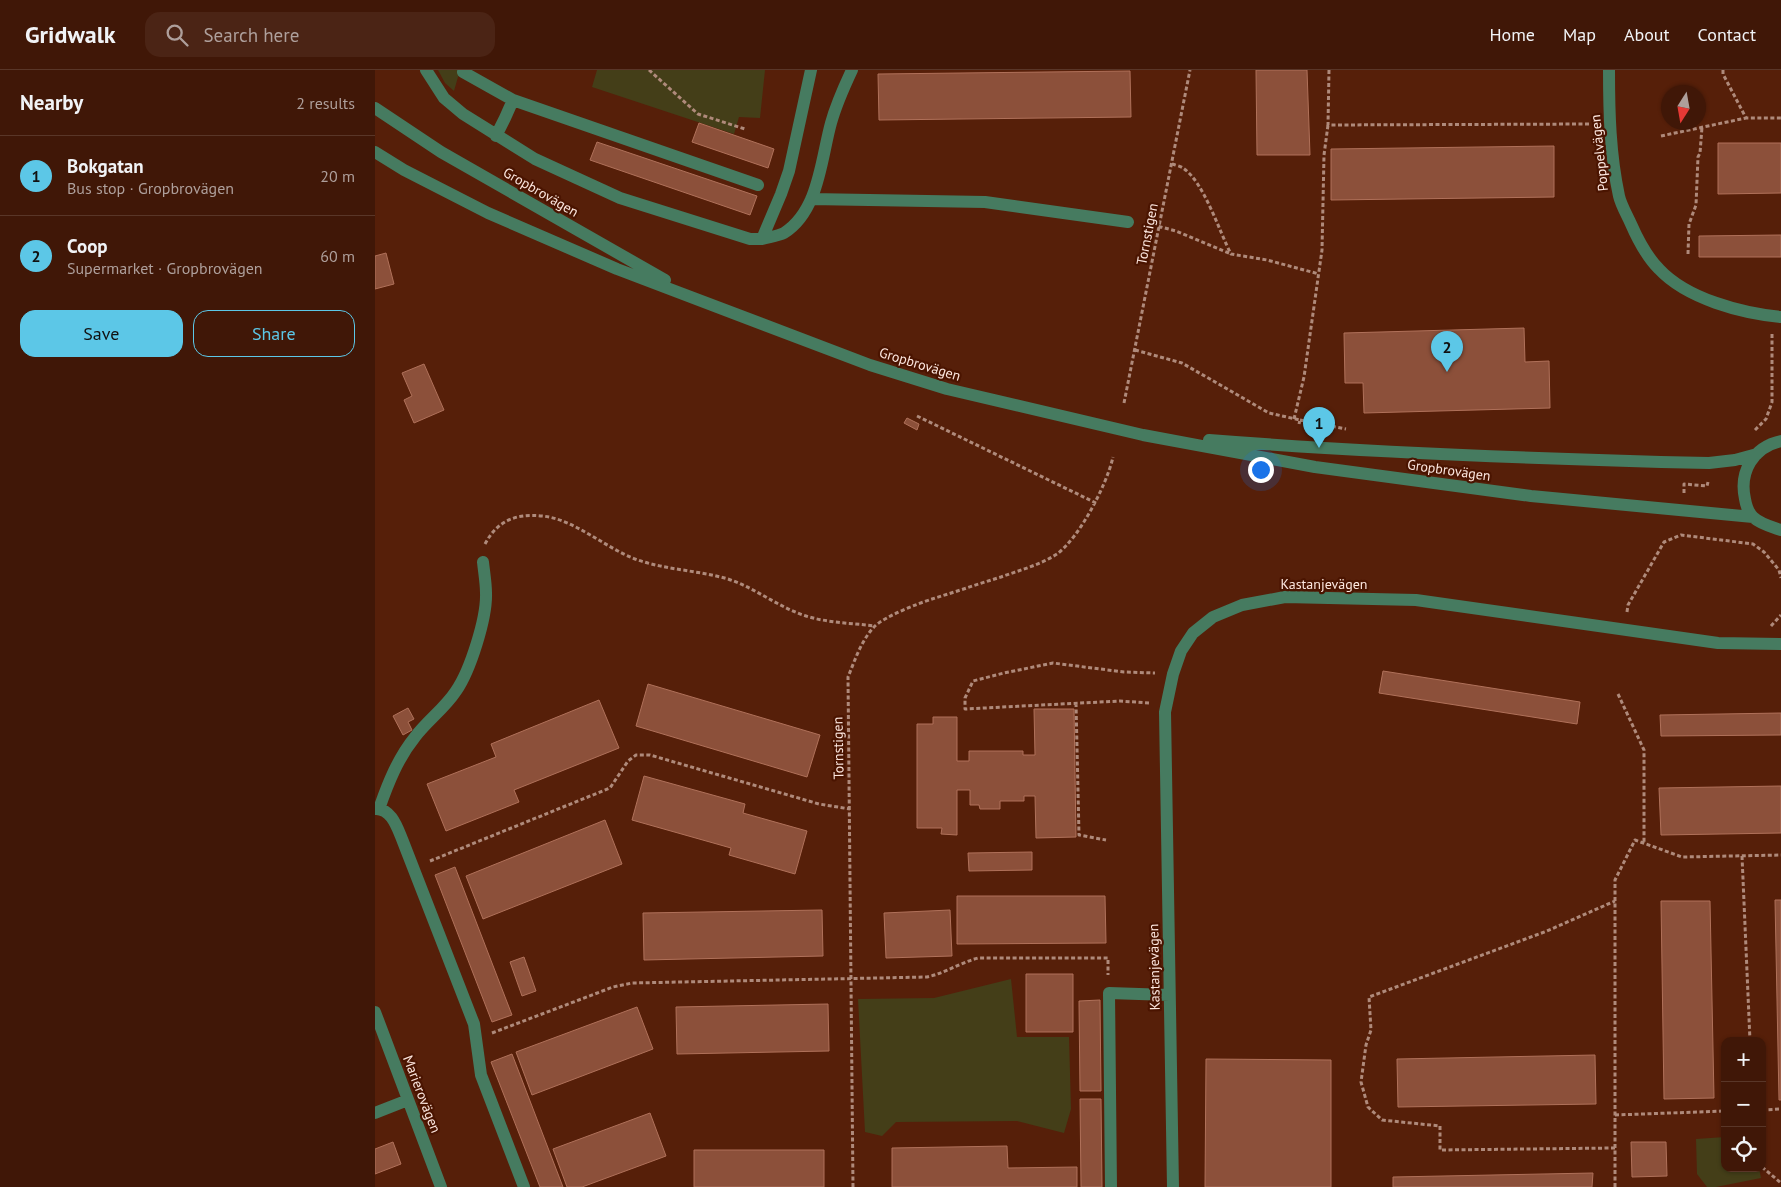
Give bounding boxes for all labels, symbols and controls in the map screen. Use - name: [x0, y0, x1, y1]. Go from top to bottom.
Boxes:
- search box: [145, 12, 495, 57]
- text: Gridwalk: [25, 19, 115, 50]
- icon: search: [163, 21, 191, 49]
- text: Search here: [203, 23, 299, 47]
- text: Home: [1489, 23, 1535, 46]
- text: Map: [1563, 23, 1596, 46]
- text: About: [1624, 23, 1670, 46]
- text: Contact: [1698, 23, 1756, 46]
- north arrow: [1661, 85, 1706, 130]
- text: Nearby: [20, 89, 83, 116]
- text: 2 results: [296, 93, 355, 113]
- street label: Poppelvägen: [1586, 114, 1612, 192]
- text: Bokgatan: [67, 154, 144, 178]
- street label: Gropbrovägen: [500, 163, 582, 221]
- text: 1: [31, 166, 41, 186]
- text: 20 m: [320, 166, 355, 186]
- text: Bus stop · Gropbrovägen: [67, 178, 234, 198]
- street label: Tornstigen: [1132, 202, 1162, 266]
- text: Coop: [67, 234, 108, 258]
- text: 2: [31, 246, 41, 266]
- text: 60 m: [320, 246, 355, 266]
- text: Supermarket · Gropbrovägen: [67, 258, 263, 278]
- button: Save: [20, 310, 183, 357]
- button: Share: [193, 310, 355, 357]
- pin: 2: [1431, 331, 1463, 372]
- street label: Gropbrovägen: [877, 343, 963, 385]
- pin: 1: [1303, 407, 1335, 448]
- street label: Gropbrovägen: [1406, 455, 1492, 485]
- your location: [1248, 457, 1274, 483]
- street label: Kastanjevägen: [1281, 575, 1367, 593]
- street label: Tornstigen: [828, 717, 848, 779]
- street label: Kastanjevägen: [1144, 923, 1164, 1011]
- map controls: [1721, 1037, 1766, 1172]
- button: +: [1721, 1037, 1766, 1082]
- street label: Marierovägen: [399, 1053, 445, 1135]
- button: −: [1721, 1082, 1766, 1127]
- button: locate: [1721, 1127, 1766, 1172]

